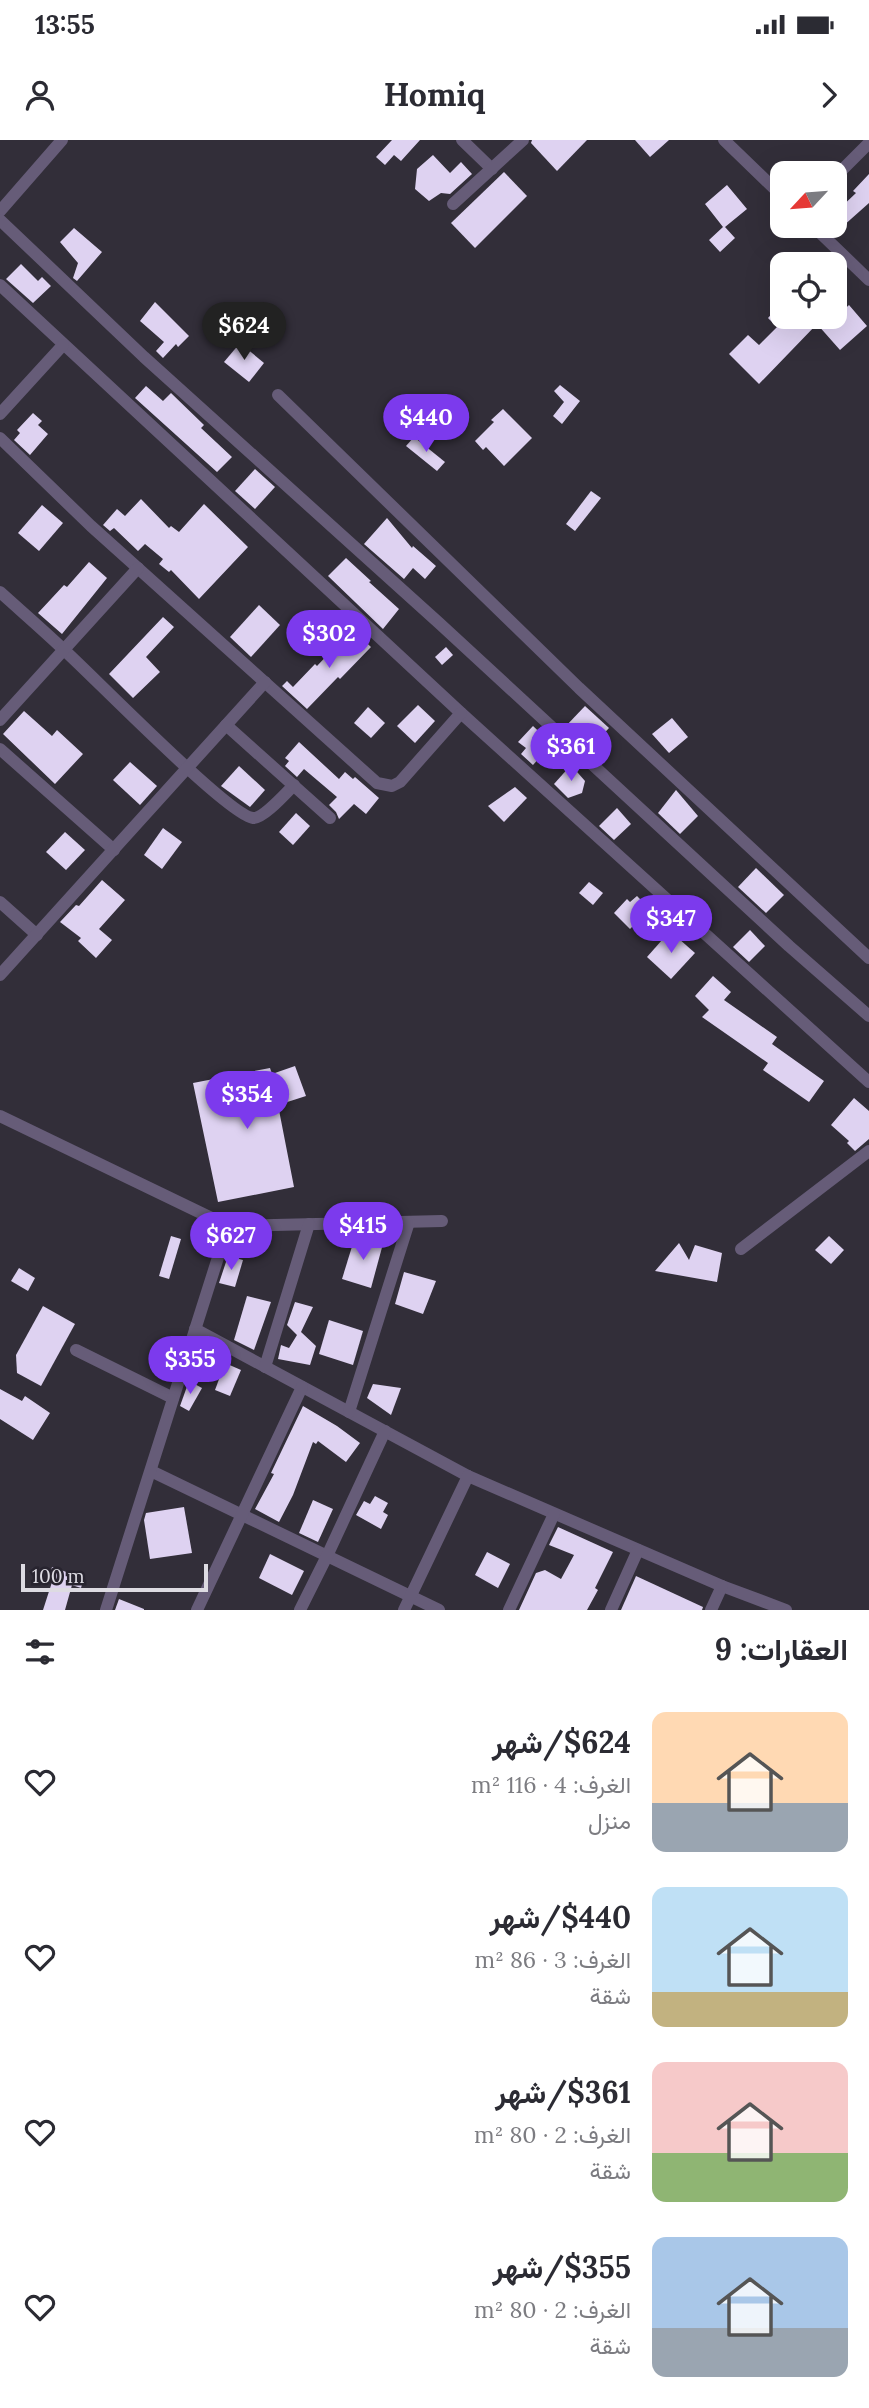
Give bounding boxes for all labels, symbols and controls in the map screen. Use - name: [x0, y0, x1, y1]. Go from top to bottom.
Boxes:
- text: 13:55: [35, 8, 95, 41]
- text: Homiq: [384, 74, 485, 115]
- icon: person: [21, 76, 59, 114]
- icon: forward: [810, 76, 848, 114]
- north arrow: [770, 161, 847, 238]
- map controls: [770, 161, 847, 329]
- button: locate: [770, 252, 847, 329]
- pin: $624: [203, 302, 285, 362]
- text: $624: [218, 310, 270, 339]
- pin: $440: [385, 394, 467, 454]
- text: $440: [399, 402, 453, 431]
- pin: $302: [288, 610, 370, 670]
- text: $302: [302, 618, 356, 647]
- pin: $361: [530, 724, 612, 783]
- text: $361: [547, 731, 595, 760]
- pin: $347: [630, 896, 712, 955]
- text: $347: [646, 903, 696, 932]
- pin: $354: [206, 1072, 288, 1131]
- text: $354: [221, 1079, 273, 1108]
- pin: $415: [322, 1202, 404, 1262]
- text: $415: [339, 1210, 387, 1239]
- pin: $627: [190, 1212, 272, 1272]
- text: $627: [206, 1220, 256, 1249]
- pin: $355: [149, 1336, 231, 1396]
- text: $355: [164, 1344, 216, 1373]
- scale bar: [21, 1561, 208, 1593]
- text: 100 m: [32, 1564, 85, 1588]
- text: العقارات: 9: [715, 1630, 848, 1668]
- icon: filters: [21, 1633, 59, 1671]
- text: $624/شهر: [492, 1723, 631, 1761]
- icon: home: [708, 1740, 792, 1824]
- icon: heart: [21, 1763, 59, 1801]
- text: الغرف: 4 · 116 m²: [471, 1770, 631, 1799]
- text: منزل: [588, 1806, 631, 1835]
- text: $440/شهر: [489, 1898, 631, 1936]
- icon: home: [708, 1915, 792, 1999]
- icon: heart: [21, 1938, 59, 1976]
- text: الغرف: 3 · 86 m²: [474, 1945, 631, 1974]
- text: شقة: [589, 1981, 631, 2010]
- text: $361/شهر: [495, 2073, 631, 2111]
- icon: home: [708, 2090, 792, 2174]
- icon: heart: [21, 2113, 59, 2151]
- text: الغرف: 2 · 80 m²: [474, 2120, 631, 2149]
- text: شقة: [589, 2156, 631, 2185]
- text: $355/شهر: [492, 2248, 631, 2286]
- icon: home: [708, 2265, 792, 2349]
- icon: heart: [21, 2288, 59, 2326]
- text: الغرف: 2 · 80 m²: [474, 2295, 631, 2324]
- text: شقة: [589, 2331, 631, 2360]

